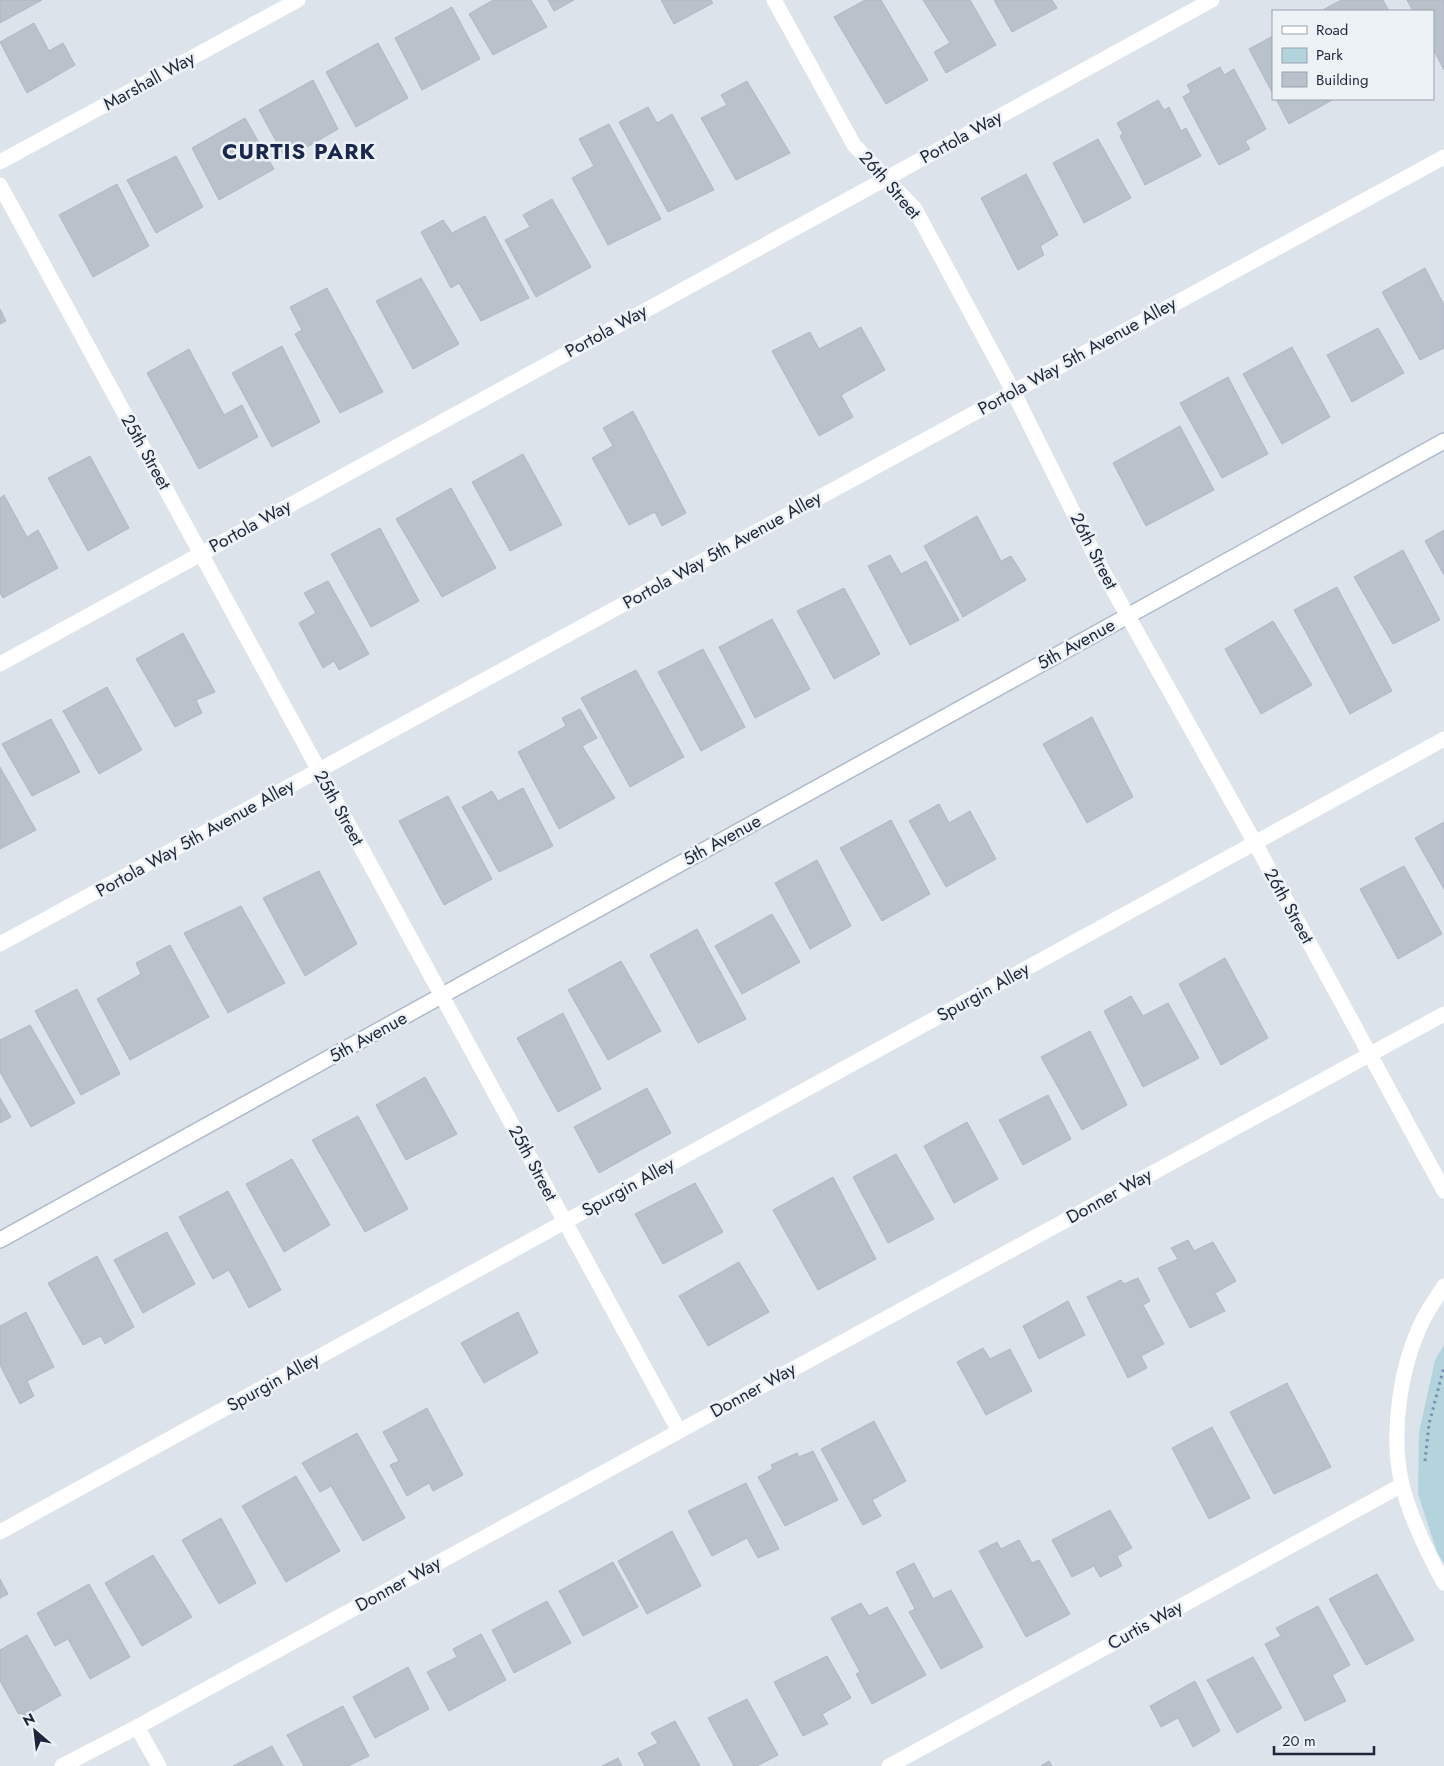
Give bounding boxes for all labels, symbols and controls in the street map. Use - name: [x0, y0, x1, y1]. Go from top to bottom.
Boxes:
- legend: [1272, 10, 1434, 100]
- text: Road: [1316, 19, 1348, 41]
- text: Park: [1316, 44, 1343, 66]
- street label: Marshall Way: [99, 45, 200, 117]
- text: Building: [1316, 69, 1368, 91]
- street label: Portola Way: [915, 104, 1007, 170]
- district label: CURTIS PARK: [222, 135, 376, 167]
- street label: 26th Street: [853, 145, 927, 225]
- street label: Portola Way 5th Avenue Alley: [973, 290, 1181, 422]
- street label: Portola Way: [560, 298, 652, 364]
- street label: 25th Street: [115, 410, 178, 495]
- street label: Portola Way 5th Avenue Alley: [618, 484, 826, 616]
- street label: Portola Way: [204, 493, 296, 559]
- street label: 26th Street: [1064, 508, 1125, 594]
- street label: 5th Avenue: [1032, 612, 1120, 676]
- street label: 25th Street: [308, 766, 371, 851]
- street label: Portola Way 5th Avenue Alley: [91, 772, 299, 904]
- street label: 5th Avenue: [678, 808, 766, 872]
- street label: 26th Street: [1258, 864, 1321, 949]
- street label: Spurgin Alley: [932, 956, 1034, 1028]
- street label: 5th Avenue: [324, 1005, 412, 1069]
- street label: 25th Street: [502, 1120, 564, 1206]
- street label: Spurgin Alley: [577, 1151, 679, 1223]
- street label: Donner Way: [1061, 1162, 1157, 1230]
- street label: Spurgin Alley: [222, 1346, 324, 1418]
- street label: Donner Way: [705, 1356, 801, 1424]
- street label: Donner Way: [350, 1550, 446, 1618]
- street label: Curtis Way: [1103, 1594, 1187, 1656]
- north arrow: [10, 1706, 60, 1756]
- text: N: [19, 1708, 39, 1731]
- scale bar: [1274, 1724, 1374, 1756]
- text: 20 m: [1282, 1730, 1316, 1752]

